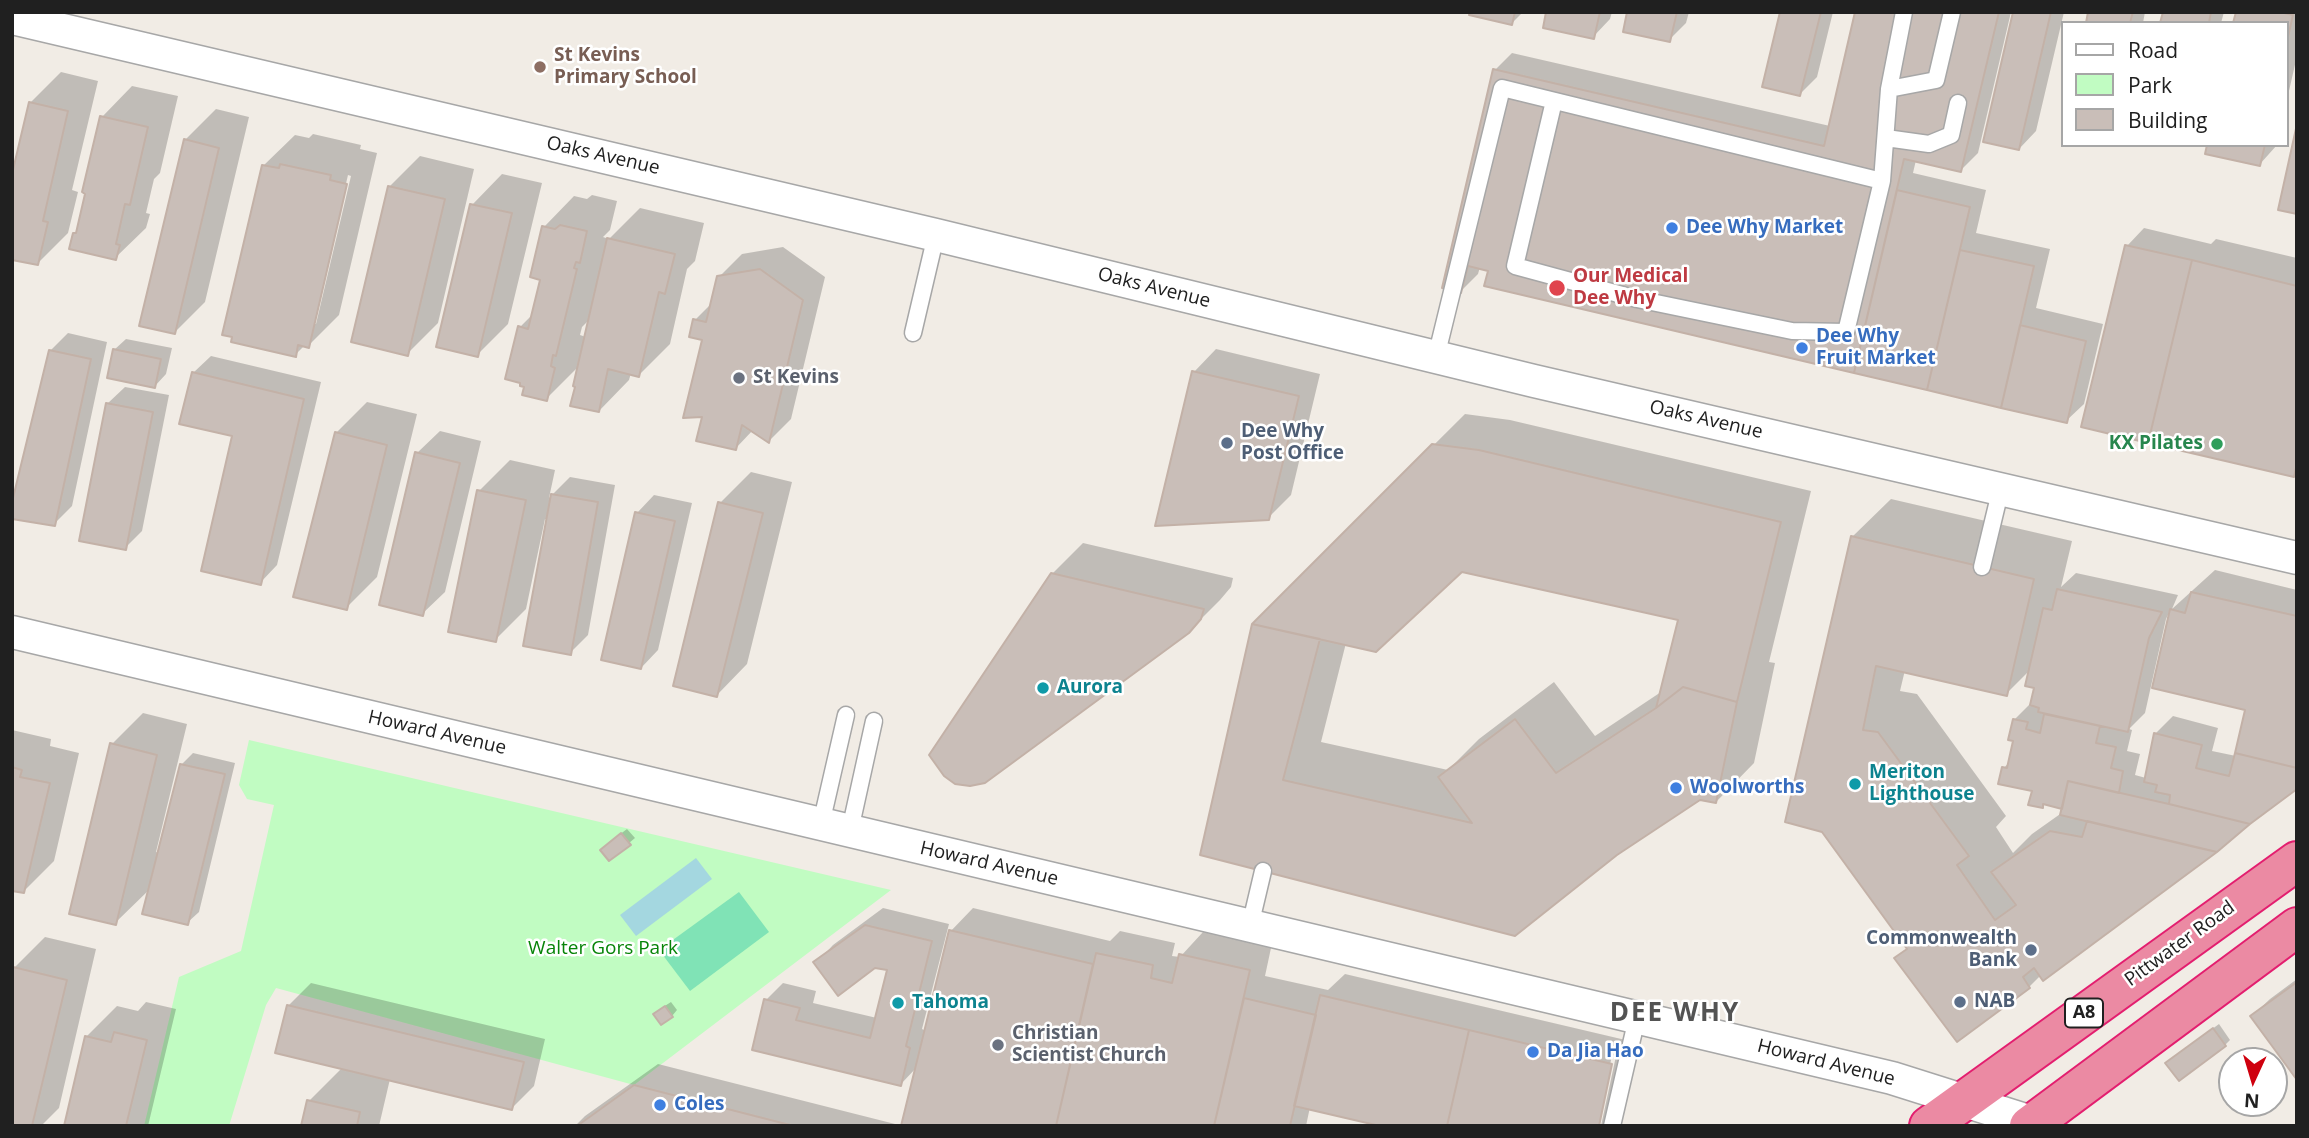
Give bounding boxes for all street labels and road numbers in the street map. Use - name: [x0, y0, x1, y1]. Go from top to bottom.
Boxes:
- street label: Oaks Avenue: [544, 132, 662, 180]
- street label: Oaks Avenue: [1095, 263, 1213, 313]
- street label: Oaks Avenue: [1647, 396, 1765, 444]
- street label: Howard Avenue: [366, 706, 508, 760]
- street label: Howard Avenue: [918, 837, 1060, 891]
- street label: Pittwater Road: [2120, 896, 2240, 992]
- road number: A8: [2065, 998, 2103, 1028]
- street label: Howard Avenue: [1755, 1035, 1897, 1091]

